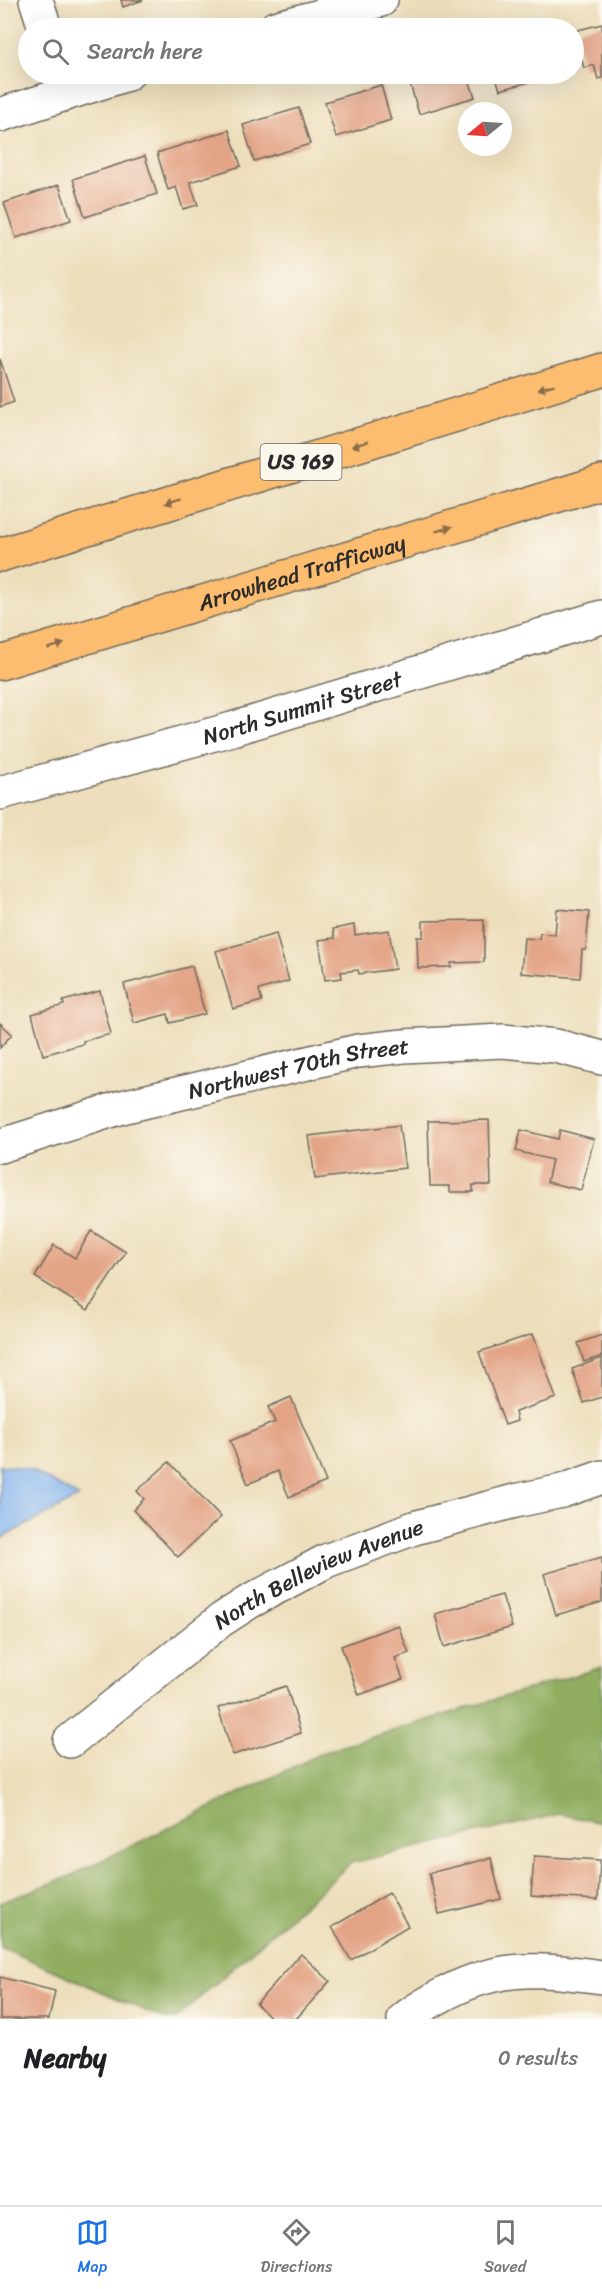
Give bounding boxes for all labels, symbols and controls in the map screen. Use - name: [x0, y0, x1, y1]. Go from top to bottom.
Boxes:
- search box: [18, 18, 584, 84]
- text: Search here: [87, 32, 203, 71]
- icon: search: [39, 35, 72, 68]
- north arrow: [458, 102, 512, 156]
- one-way arrow: [537, 383, 555, 392]
- one-way arrow: [351, 440, 369, 449]
- road number: US 169: [260, 444, 342, 480]
- one-way arrow: [164, 497, 182, 506]
- street label: Arrowhead Trafficway: [192, 522, 411, 622]
- one-way arrow: [435, 524, 453, 533]
- one-way arrow: [47, 641, 65, 650]
- street label: North Summit Street: [198, 659, 408, 756]
- street label: Northwest 70th Street: [184, 1026, 411, 1110]
- street label: North Belleview Avenue: [205, 1507, 428, 1640]
- text: Nearby: [24, 2035, 106, 2081]
- text: 0 results: [498, 2041, 578, 2076]
- tab: Map: [76, 2216, 109, 2281]
- tab: Directions: [261, 2216, 332, 2281]
- tab: Saved: [484, 2216, 526, 2281]

